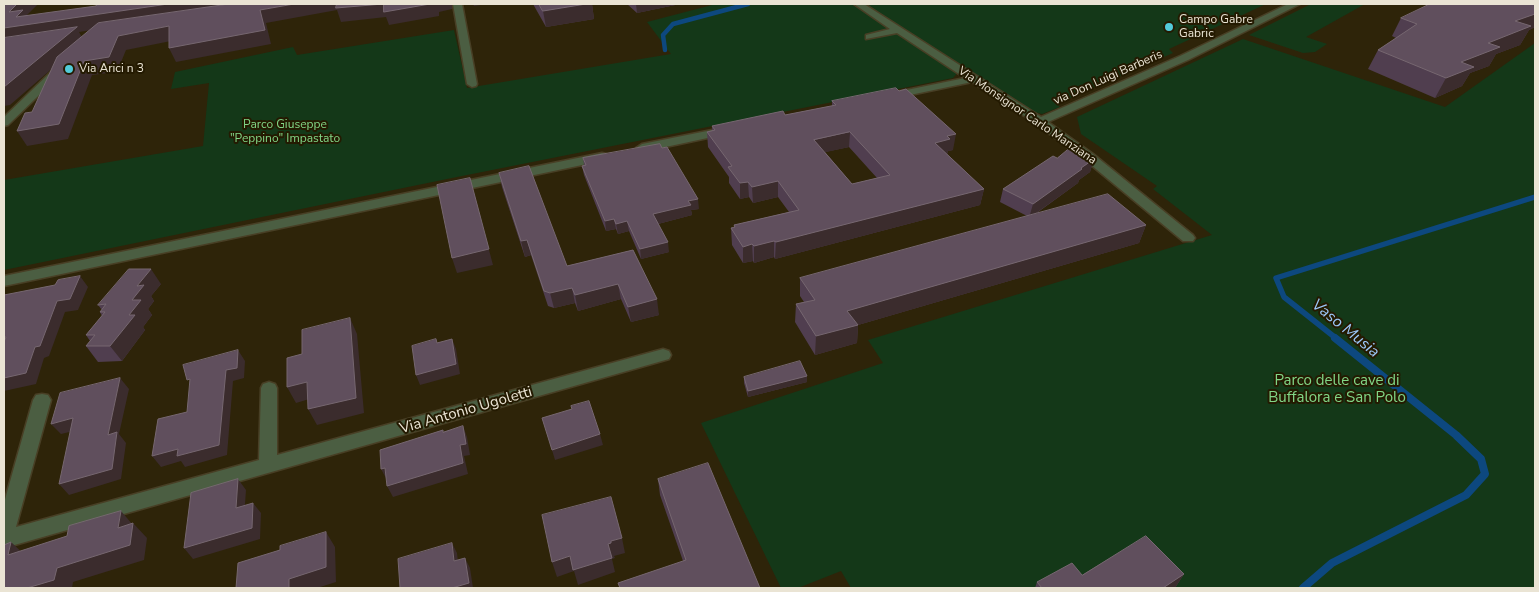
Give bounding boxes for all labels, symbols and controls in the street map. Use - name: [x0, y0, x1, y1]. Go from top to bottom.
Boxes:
- place label: Campo Gabre Gabric: [1179, 13, 1253, 41]
- marker: Campo Gabre Gabric: [1163, 21, 1175, 33]
- street label: via Don Luigi Barberis: [1051, 47, 1165, 109]
- place label: Via Arici n 3: [79, 62, 144, 76]
- marker: Via Arici n 3: [63, 63, 75, 75]
- street label: Via Monsignor Carlo Manziana: [955, 64, 1099, 168]
- park label: Parco Giuseppe "Peppino" Impastato: [230, 118, 340, 146]
- water label: Vaso Musia: [1307, 296, 1383, 362]
- park label: Parco delle cave di Buffalora e San Polo: [1268, 372, 1406, 407]
- street label: Via Antonio Ugoletti: [398, 383, 534, 439]

